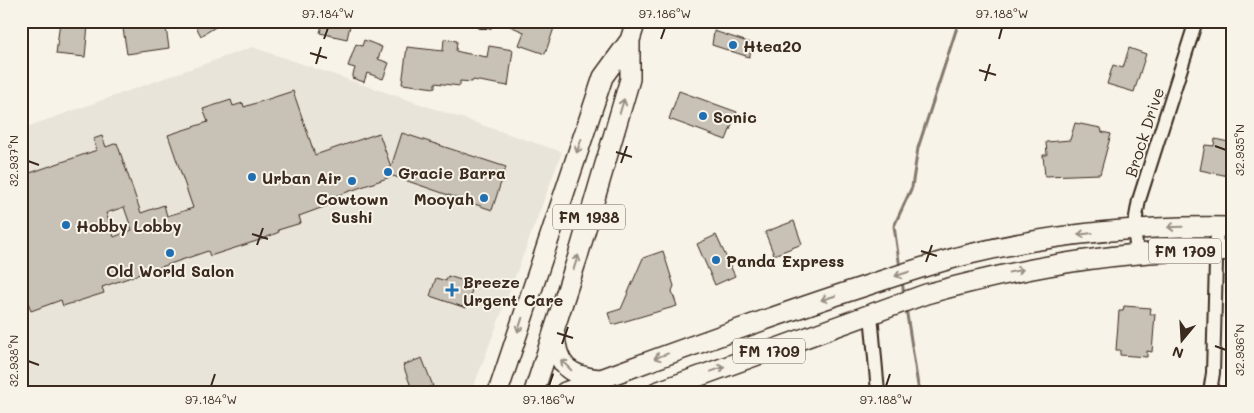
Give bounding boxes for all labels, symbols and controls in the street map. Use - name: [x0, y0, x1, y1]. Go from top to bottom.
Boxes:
- text: 97.184°W: [302, 5, 354, 21]
- text: 97.186°W: [639, 5, 691, 21]
- text: 97.188°W: [976, 5, 1028, 21]
- place label: Htea20: [743, 35, 802, 56]
- marker: Htea20: [727, 39, 739, 51]
- street label: Brock Drive: [1120, 85, 1168, 179]
- one-way arrow: [618, 99, 628, 115]
- place label: Sonic: [713, 106, 757, 127]
- marker: Sonic: [697, 110, 709, 122]
- text: 32.935°N: [1231, 124, 1247, 176]
- text: 32.937°N: [5, 135, 21, 187]
- one-way arrow: [574, 138, 583, 154]
- place label: Gracie Barra: [398, 162, 506, 183]
- marker: Gracie Barra: [382, 166, 394, 178]
- place label: Urban Air: [262, 167, 341, 188]
- marker: Urban Air: [246, 171, 258, 183]
- marker: Cowtown Sushi: [346, 175, 358, 187]
- place label: Cowtown Sushi: [316, 188, 388, 227]
- place label: Mooyah: [414, 188, 474, 209]
- marker: Mooyah: [478, 192, 490, 204]
- road number: FM 1938: [553, 204, 625, 230]
- place label: Hobby Lobby: [76, 215, 182, 236]
- marker: Hobby Lobby: [60, 219, 72, 231]
- one-way arrow: [1167, 222, 1183, 231]
- one-way arrow: [1078, 229, 1094, 239]
- road number: FM 1709: [1149, 238, 1221, 264]
- marker: Old World Salon: [164, 247, 176, 259]
- place label: Panda Express: [726, 250, 844, 271]
- marker: Panda Express: [710, 254, 722, 266]
- one-way arrow: [572, 255, 581, 270]
- place label: Old World Salon: [106, 260, 234, 281]
- one-way arrow: [1007, 266, 1023, 275]
- one-way arrow: [895, 270, 911, 279]
- place label: Breeze Urgent Care: [463, 271, 563, 310]
- marker: Breeze Urgent Care: [445, 283, 459, 297]
- one-way arrow: [821, 294, 837, 303]
- one-way arrow: [515, 316, 524, 332]
- north arrow: [1156, 316, 1206, 366]
- text: 32.936°N: [1231, 324, 1247, 376]
- text: 32.938°N: [5, 335, 21, 387]
- road number: FM 1709: [733, 338, 805, 364]
- text: N: [1170, 342, 1186, 364]
- one-way arrow: [654, 352, 670, 361]
- one-way arrow: [560, 359, 572, 371]
- one-way arrow: [710, 364, 726, 373]
- text: 97.184°W: [185, 391, 237, 407]
- text: 97.186°W: [523, 391, 575, 407]
- text: 97.188°W: [860, 391, 912, 407]

